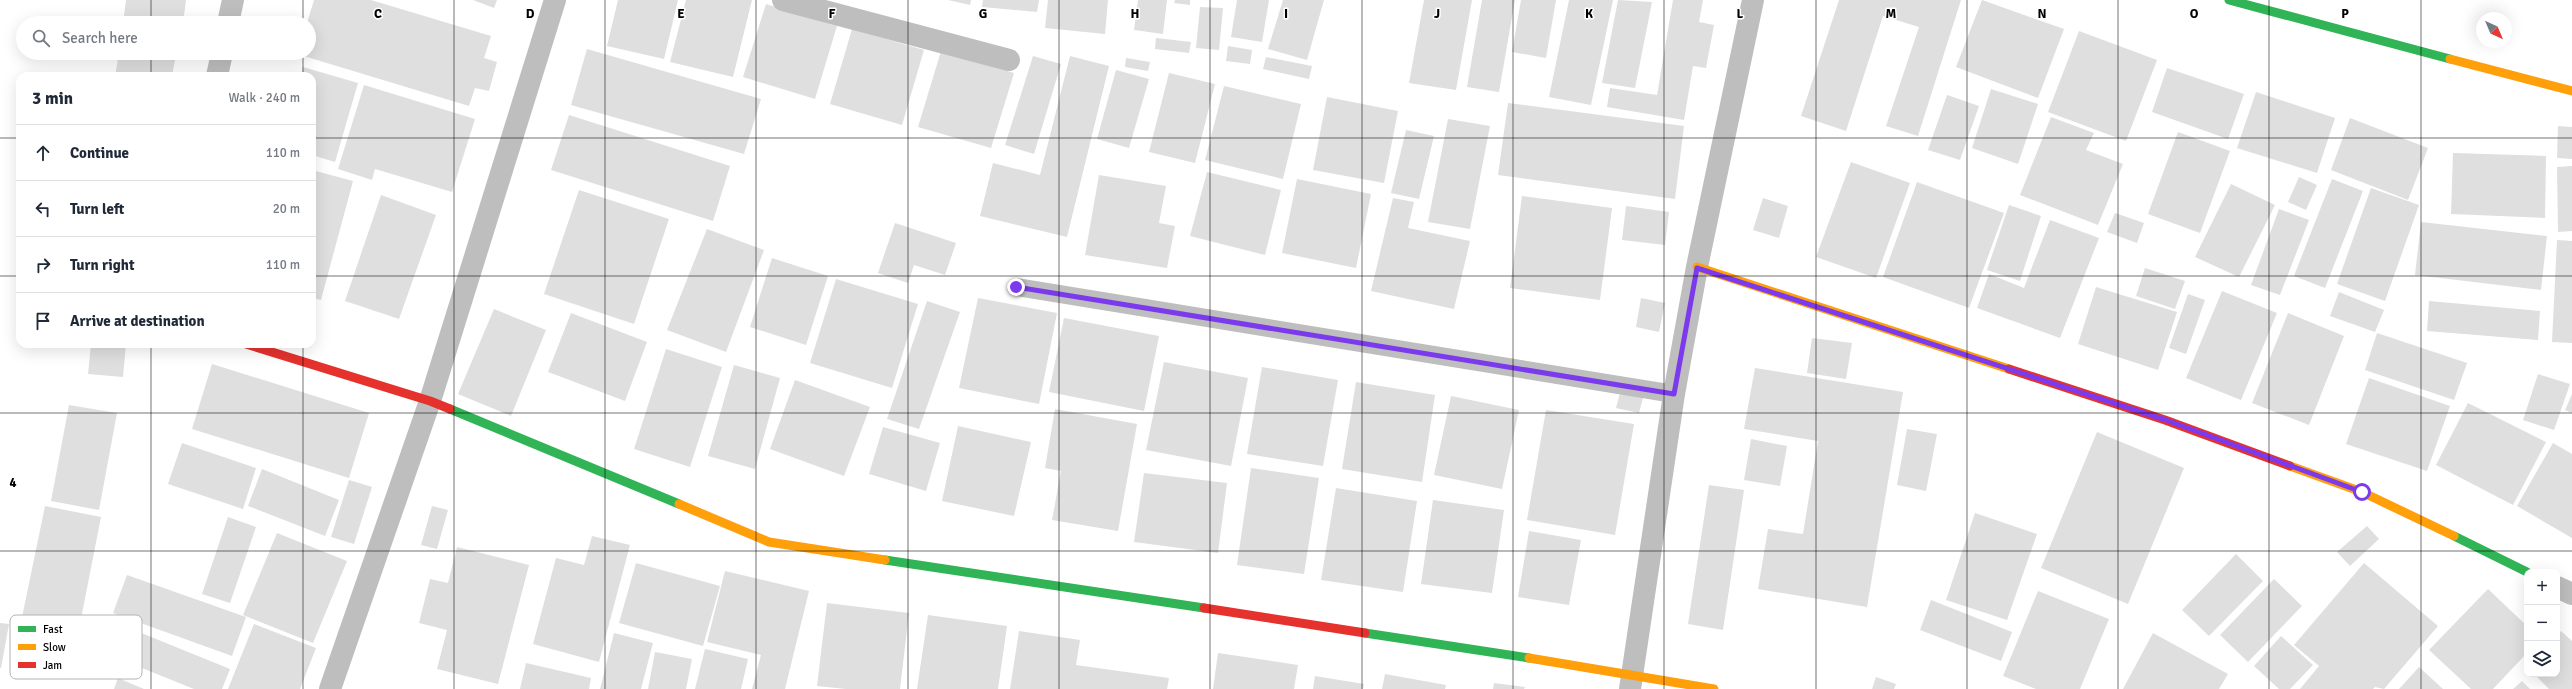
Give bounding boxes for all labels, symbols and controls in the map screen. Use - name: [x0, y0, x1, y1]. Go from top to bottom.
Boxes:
- text: C: [374, 6, 382, 22]
- text: D: [526, 6, 535, 22]
- text: E: [677, 6, 685, 22]
- text: F: [829, 6, 836, 22]
- text: G: [979, 6, 987, 22]
- text: H: [1131, 6, 1139, 22]
- text: I: [1284, 6, 1288, 22]
- text: J: [1434, 6, 1440, 22]
- text: K: [1585, 6, 1593, 22]
- text: L: [1737, 6, 1744, 22]
- text: M: [1886, 6, 1897, 22]
- text: N: [2037, 6, 2047, 22]
- text: O: [2190, 6, 2199, 22]
- text: P: [2341, 6, 2349, 22]
- north arrow: [2476, 12, 2512, 48]
- search box: [16, 16, 316, 60]
- icon: search: [30, 27, 52, 49]
- text: Search here: [62, 29, 138, 47]
- text: 3 min: [32, 88, 73, 109]
- text: Walk · 240 m: [229, 90, 300, 106]
- icon: ahead: [32, 142, 54, 164]
- text: Continue: [70, 144, 129, 162]
- text: 110 m: [266, 145, 300, 161]
- icon: left: [32, 198, 54, 220]
- text: Turn left: [70, 200, 124, 218]
- text: 20 m: [273, 201, 300, 217]
- icon: right: [32, 254, 54, 276]
- text: Turn right: [70, 256, 135, 274]
- text: 110 m: [266, 257, 300, 273]
- route end: [1007, 278, 1025, 296]
- icon: arrive: [32, 310, 54, 332]
- text: Arrive at destination: [70, 312, 205, 330]
- text: 4: [9, 475, 17, 491]
- route start: [2353, 483, 2371, 501]
- map controls: [2524, 569, 2560, 677]
- button: +: [2524, 569, 2560, 605]
- button: −: [2524, 605, 2560, 641]
- legend: [10, 615, 142, 679]
- text: Fast: [43, 623, 63, 636]
- text: Slow: [43, 641, 66, 654]
- button: layers: [2524, 641, 2560, 677]
- text: Jam: [43, 659, 62, 672]

